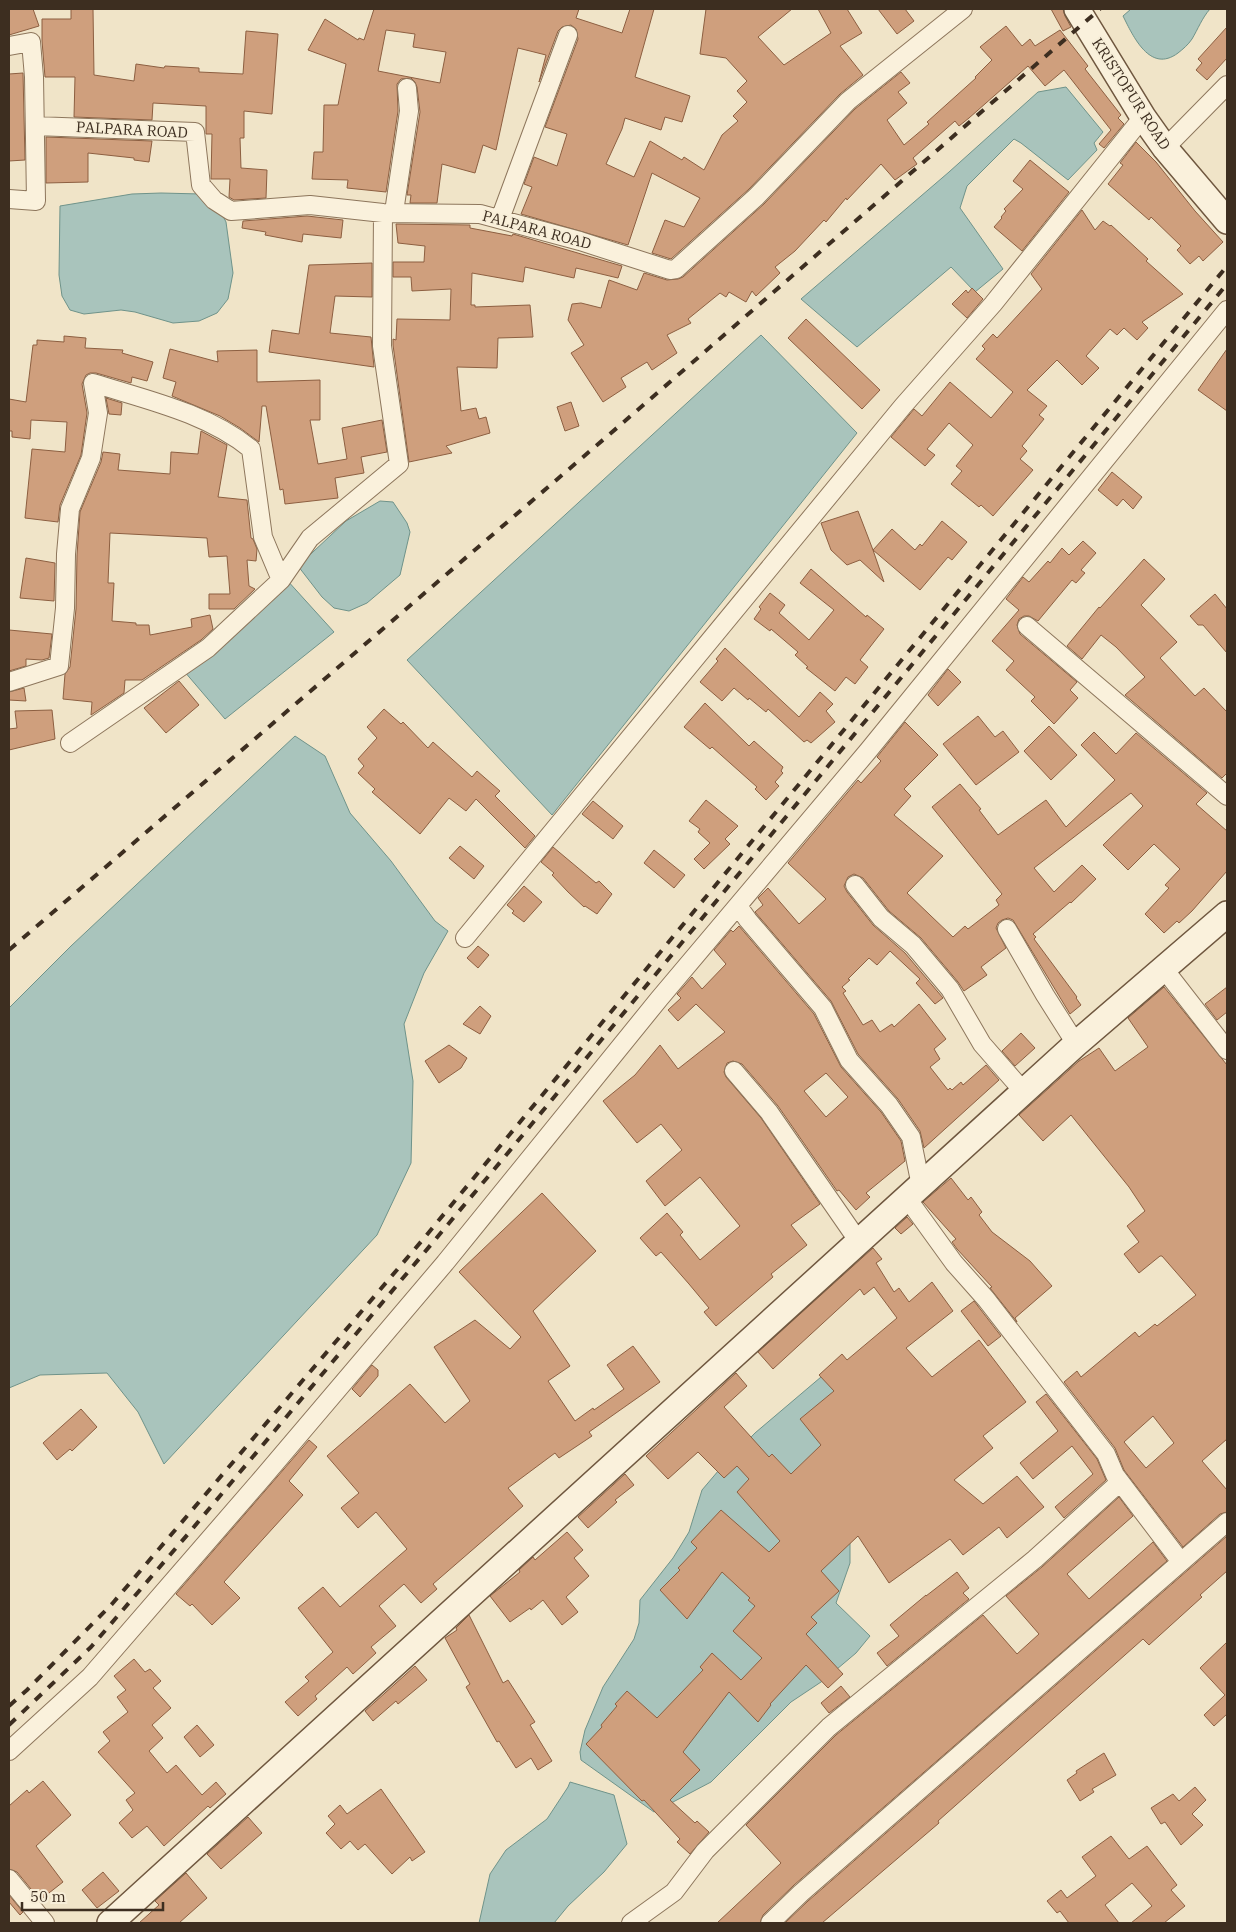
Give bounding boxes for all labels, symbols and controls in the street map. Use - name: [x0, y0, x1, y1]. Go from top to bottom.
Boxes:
- street label: KRISTOPUR ROAD: [1088, 34, 1175, 153]
- street label: PALPARA ROAD: [76, 117, 188, 142]
- street label: PALPARA ROAD: [481, 206, 594, 253]
- scale bar: [22, 1880, 164, 1912]
- text: 50 m: [30, 1887, 66, 1906]

